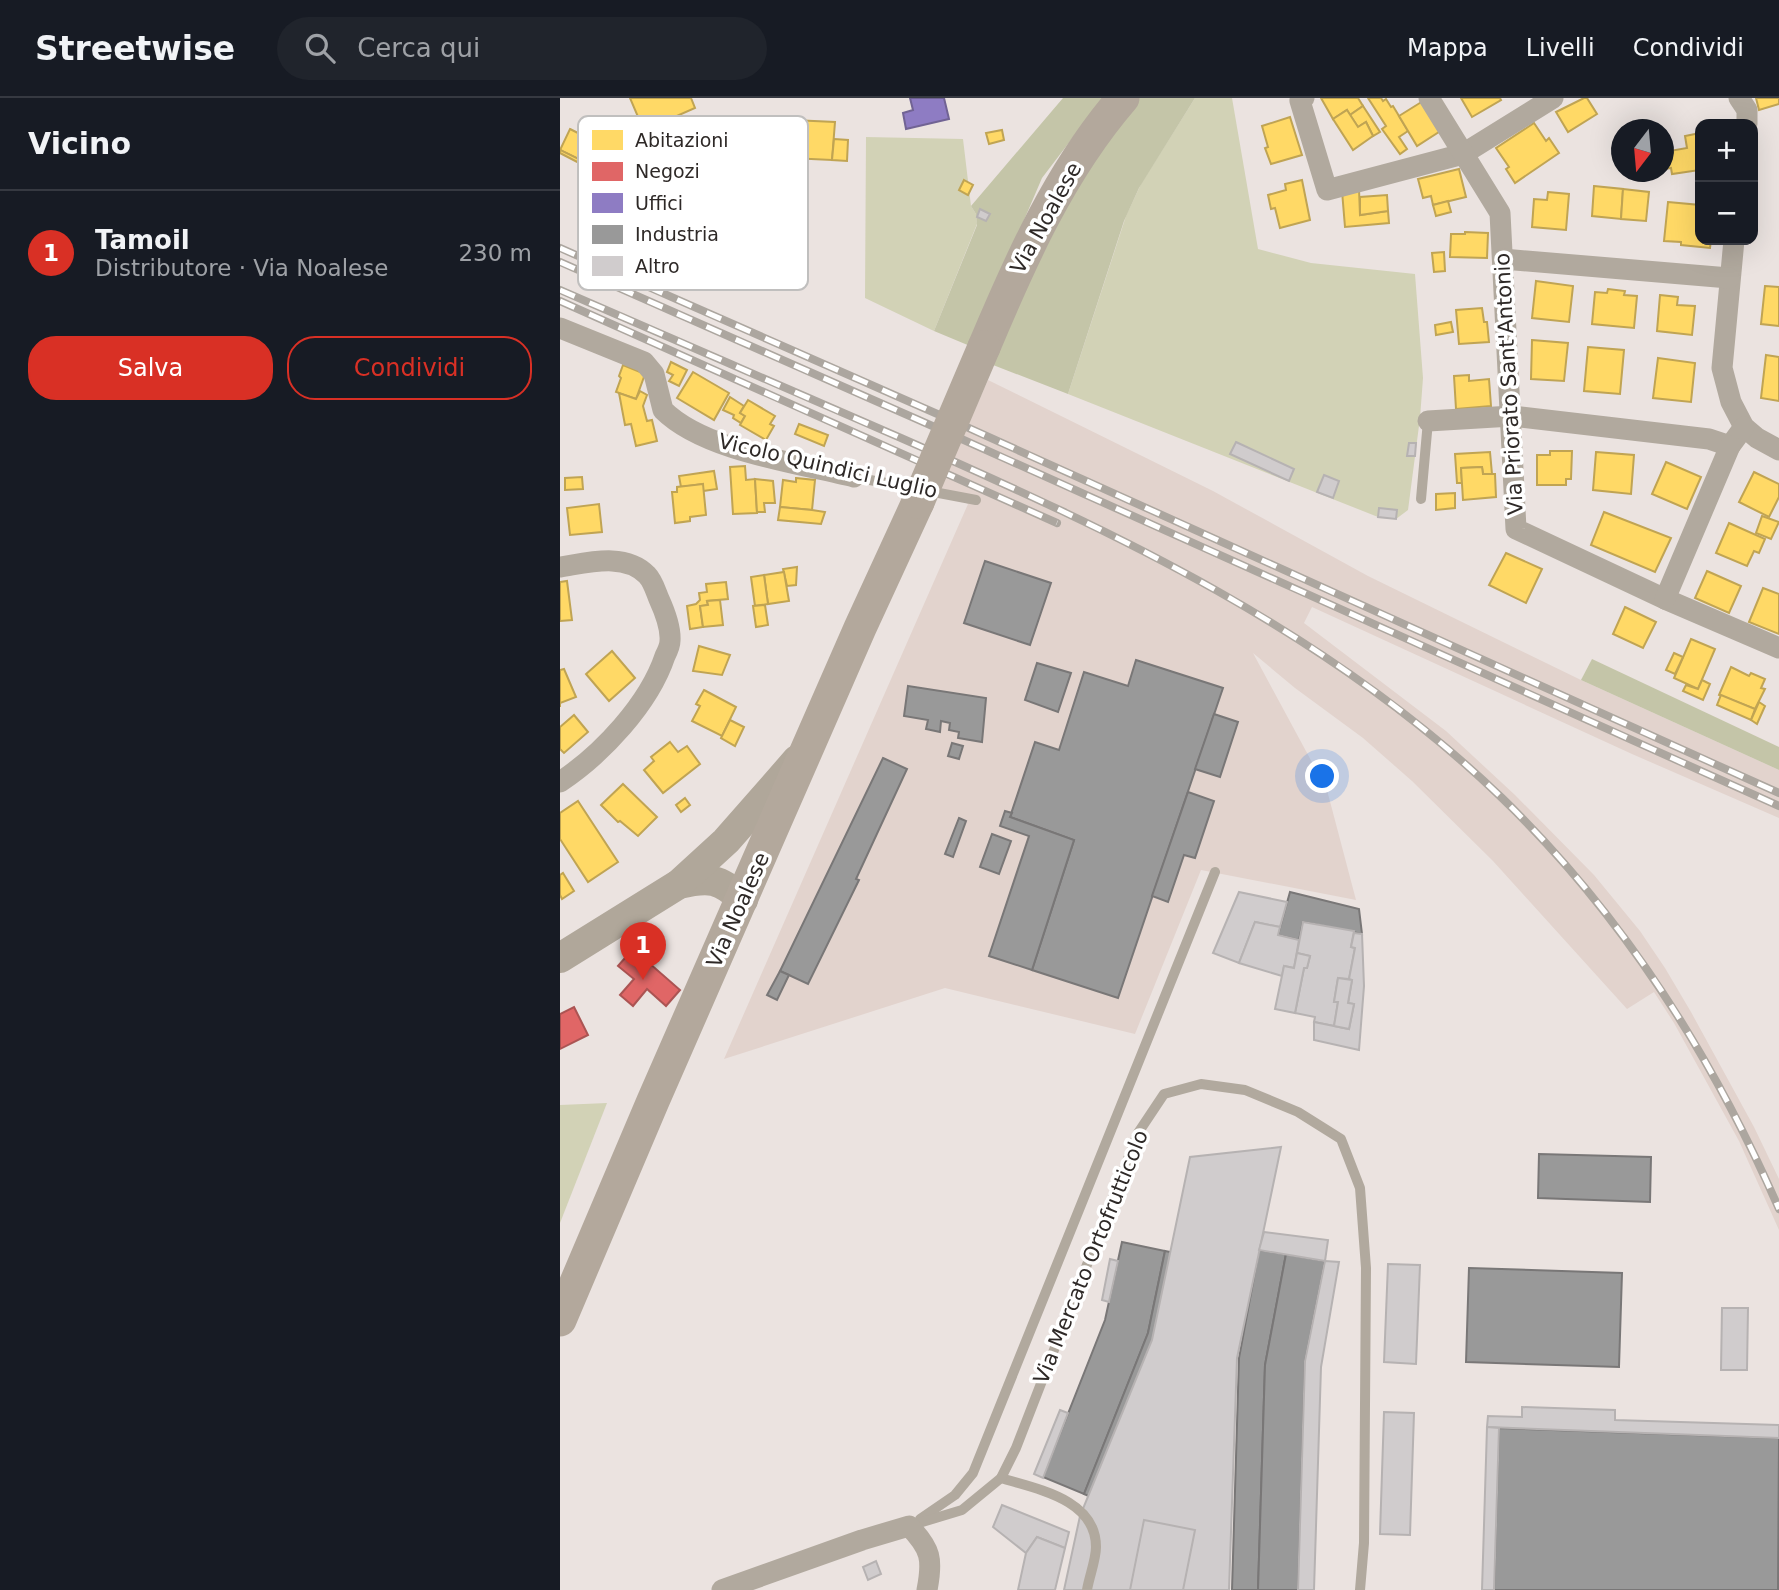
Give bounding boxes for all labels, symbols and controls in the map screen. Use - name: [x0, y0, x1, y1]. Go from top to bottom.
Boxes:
- search box: [277, 17, 767, 80]
- text: Streetwise: [35, 29, 235, 68]
- icon: search: [301, 29, 339, 67]
- text: Cerca qui: [357, 33, 480, 63]
- text: Mappa: [1407, 34, 1488, 62]
- text: Livelli: [1526, 34, 1595, 62]
- text: Condividi: [1633, 34, 1744, 62]
- legend: [578, 116, 808, 290]
- north arrow: [1611, 119, 1674, 182]
- map controls: [1695, 119, 1758, 245]
- button: +: [1695, 119, 1758, 182]
- text: Vicino: [28, 126, 131, 161]
- text: Abitazioni: [635, 129, 729, 151]
- street label: Via Noalese: [1006, 158, 1086, 278]
- text: Negozi: [635, 160, 700, 182]
- button: −: [1695, 182, 1758, 245]
- text: Uffici: [635, 192, 683, 214]
- text: Industria: [635, 223, 719, 245]
- text: Tamoil: [95, 225, 190, 255]
- text: 1: [43, 240, 59, 266]
- text: 230 m: [458, 240, 532, 266]
- street label: Via Priorato Sant'Antonio: [1490, 252, 1528, 516]
- text: Distributore · Via Noalese: [95, 255, 388, 281]
- text: Altro: [635, 255, 680, 277]
- button: Salva: [28, 336, 273, 400]
- button: Condividi: [287, 336, 532, 400]
- street label: Vicolo Quindici Luglio: [716, 429, 940, 503]
- your location: [1305, 759, 1339, 793]
- street label: Via Noalese: [702, 849, 774, 971]
- pin: 1: [620, 922, 666, 980]
- street label: Via Mercato Ortofrutticolo: [1029, 1127, 1153, 1387]

